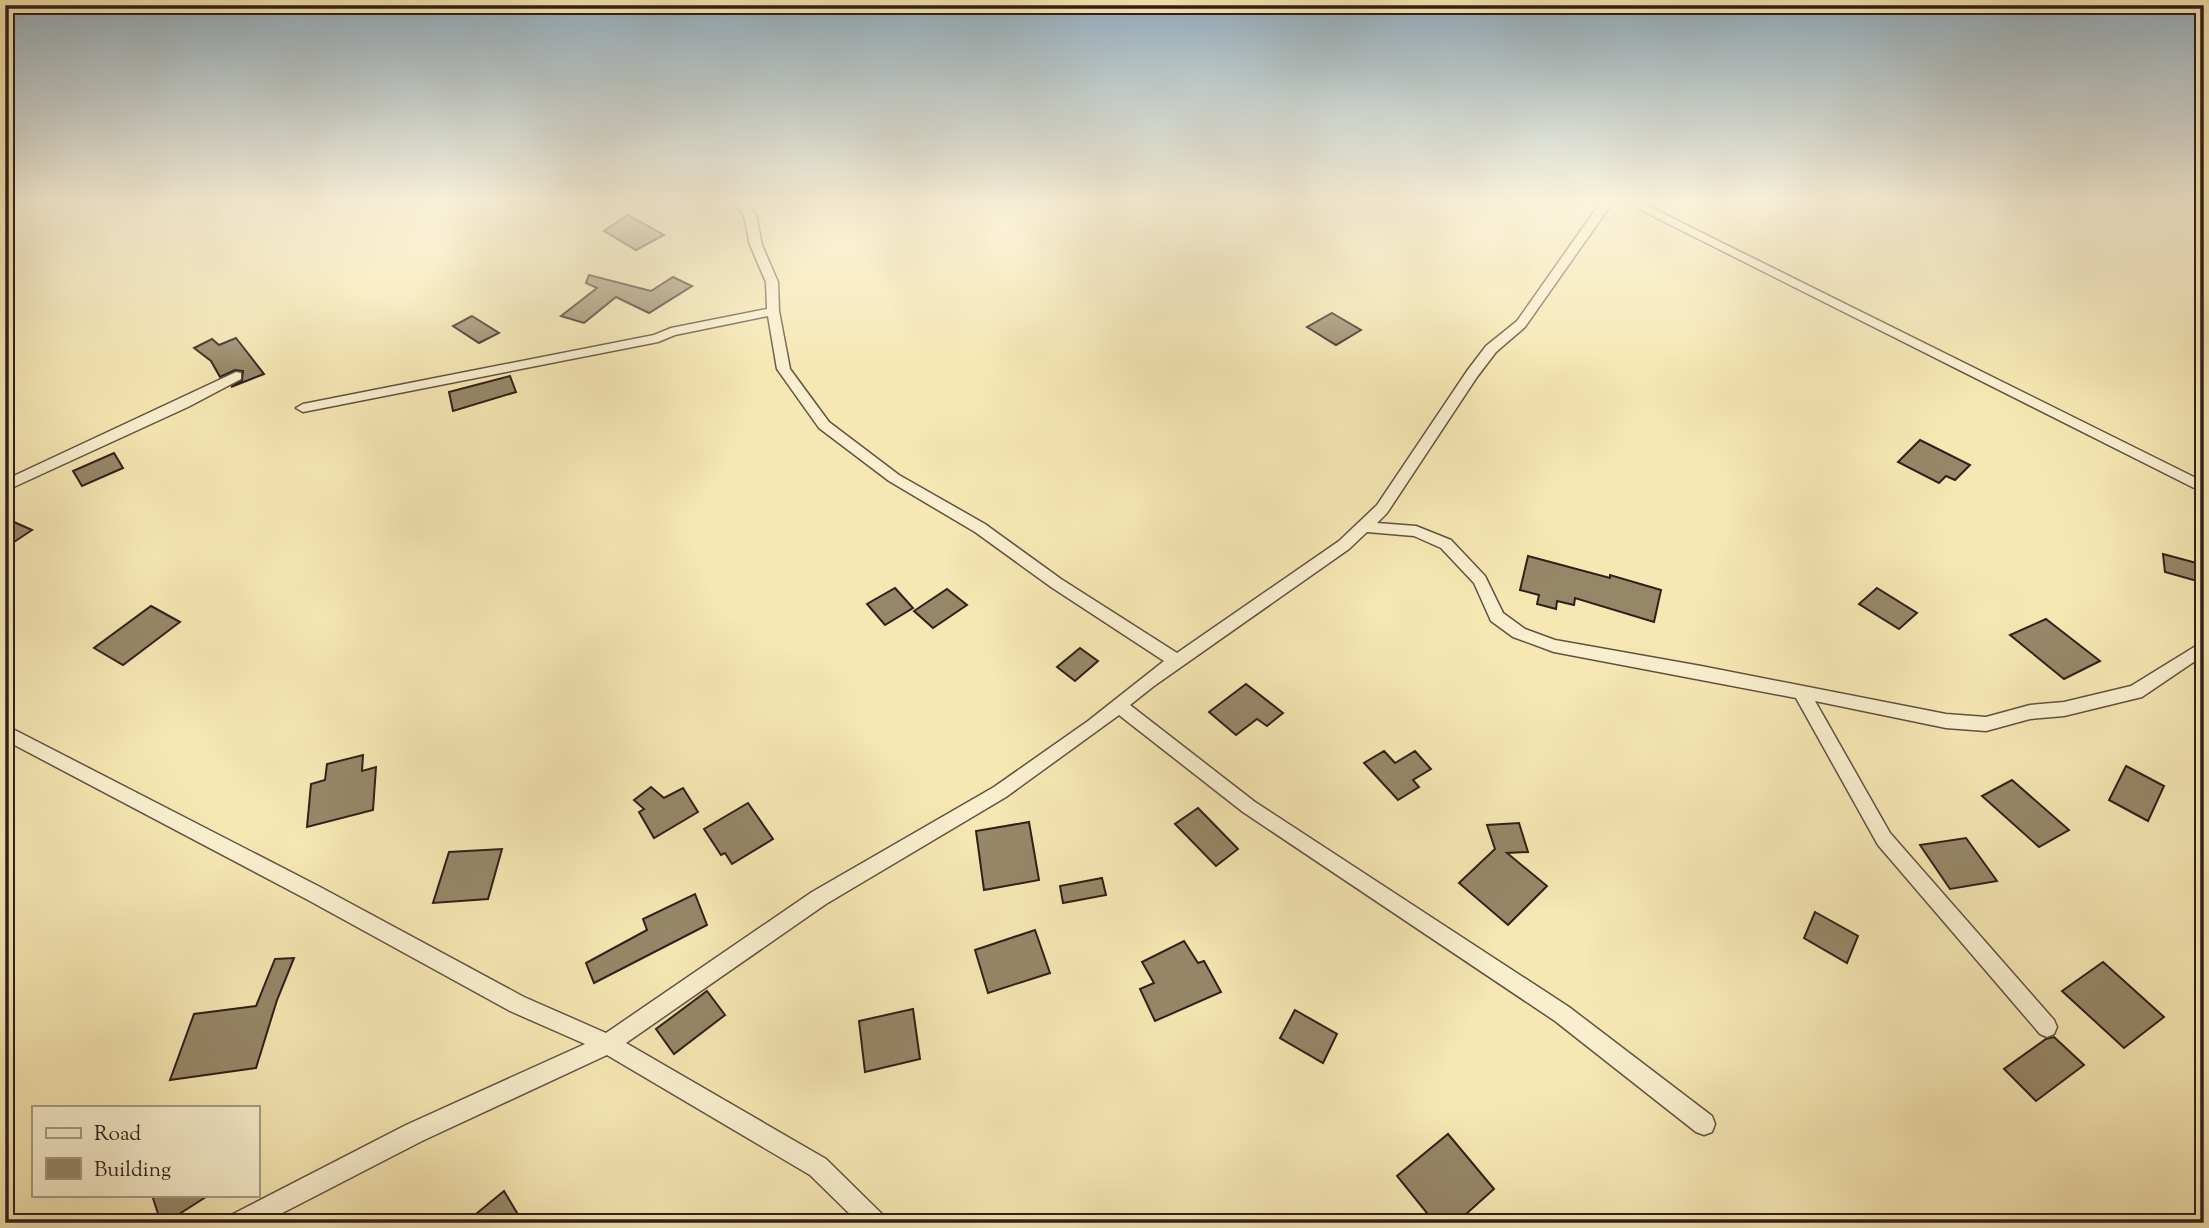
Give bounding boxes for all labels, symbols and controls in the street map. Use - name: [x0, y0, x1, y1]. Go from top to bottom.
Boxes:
- legend: [32, 1106, 259, 1196]
- text: Road: [94, 1120, 141, 1150]
- text: Building: [94, 1156, 171, 1186]

